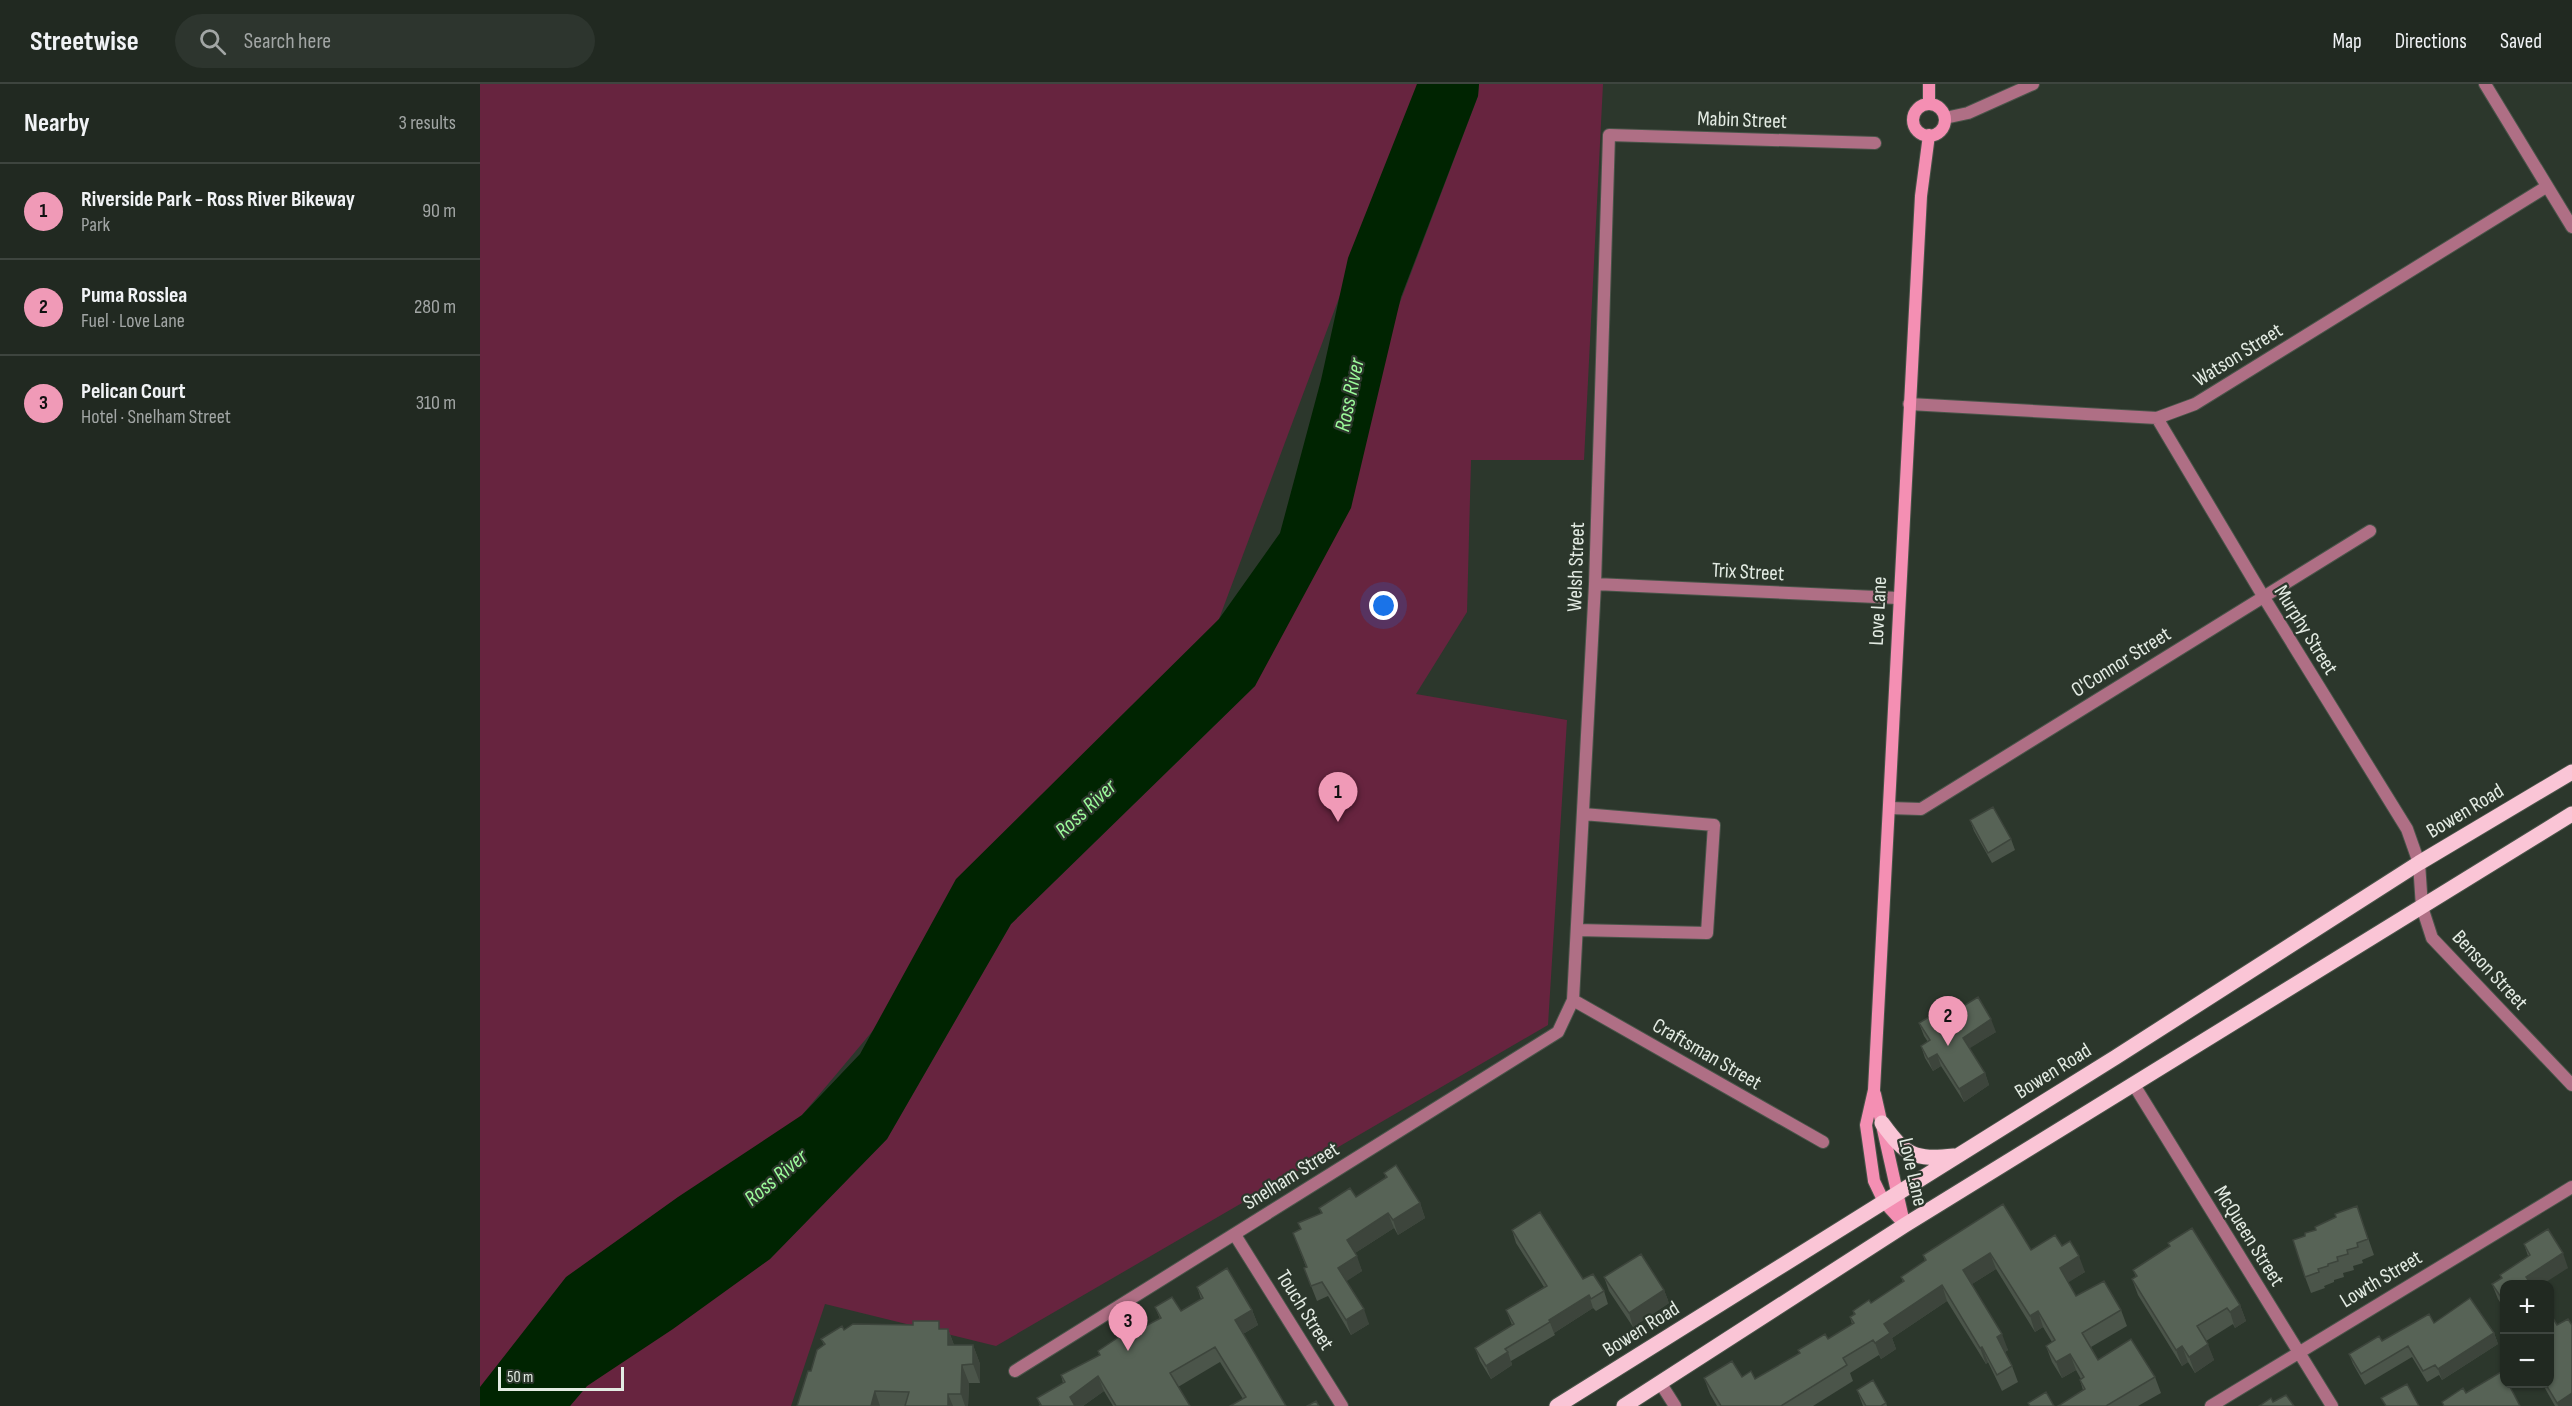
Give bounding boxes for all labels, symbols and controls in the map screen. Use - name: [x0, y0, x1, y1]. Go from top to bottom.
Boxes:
- search box: [175, 14, 595, 68]
- text: Streetwise: [30, 25, 139, 58]
- icon: search: [196, 25, 229, 58]
- text: Search here: [244, 28, 331, 55]
- text: Map: [2332, 29, 2362, 54]
- text: Directions: [2395, 29, 2467, 54]
- text: Saved: [2500, 29, 2542, 54]
- street label: Mabin Street: [1697, 106, 1787, 134]
- text: Nearby: [24, 108, 90, 139]
- text: 3 results: [399, 111, 456, 135]
- text: Riverside Park - Ross River Bikeway: [81, 186, 355, 213]
- text: 1: [40, 199, 47, 223]
- text: 90 m: [422, 199, 456, 223]
- text: Park: [81, 213, 110, 237]
- text: Puma Rosslea: [81, 282, 187, 309]
- text: 2: [39, 295, 48, 319]
- text: 280 m: [414, 295, 456, 319]
- text: Fuel · Love Lane: [81, 309, 185, 333]
- street label: Watson Street: [2189, 318, 2287, 392]
- water label: Ross River: [1329, 355, 1371, 434]
- text: Pelican Court: [81, 378, 186, 405]
- text: 3: [39, 391, 48, 415]
- text: 310 m: [416, 391, 456, 415]
- text: Hotel · Snelham Street: [81, 405, 231, 429]
- street label: Welsh Street: [1562, 522, 1590, 612]
- street label: Trix Street: [1711, 558, 1785, 586]
- street label: Love Lane: [1864, 576, 1892, 646]
- street label: Murphy Street: [2269, 581, 2343, 679]
- your location: [1369, 591, 1398, 620]
- street label: O'Connor Street: [2067, 622, 2175, 702]
- pin: 1: [1318, 772, 1358, 822]
- water label: Ross River: [1050, 773, 1123, 844]
- street label: Bowen Road: [2422, 778, 2508, 844]
- street label: Benson Street: [2447, 925, 2533, 1015]
- pin: 2: [1928, 996, 1968, 1046]
- street label: Craftsman Street: [1648, 1013, 1766, 1095]
- street label: Bowen Road: [2010, 1038, 2096, 1104]
- street label: Love Lane: [1893, 1136, 1933, 1208]
- street label: Snelham Street: [1238, 1137, 1344, 1215]
- water label: Ross River: [739, 1143, 814, 1212]
- street label: McQueen Street: [2208, 1181, 2290, 1291]
- street label: Lowth Street: [2336, 1245, 2426, 1313]
- street label: Touch Street: [1271, 1265, 1339, 1355]
- map controls: [2500, 1280, 2554, 1388]
- button: +: [2500, 1280, 2554, 1334]
- street label: Bowen Road: [1598, 1296, 1684, 1362]
- pin: 3: [1108, 1302, 1148, 1351]
- button: −: [2500, 1334, 2554, 1388]
- scale bar: [498, 1364, 624, 1392]
- text: 50 m: [507, 1368, 533, 1387]

